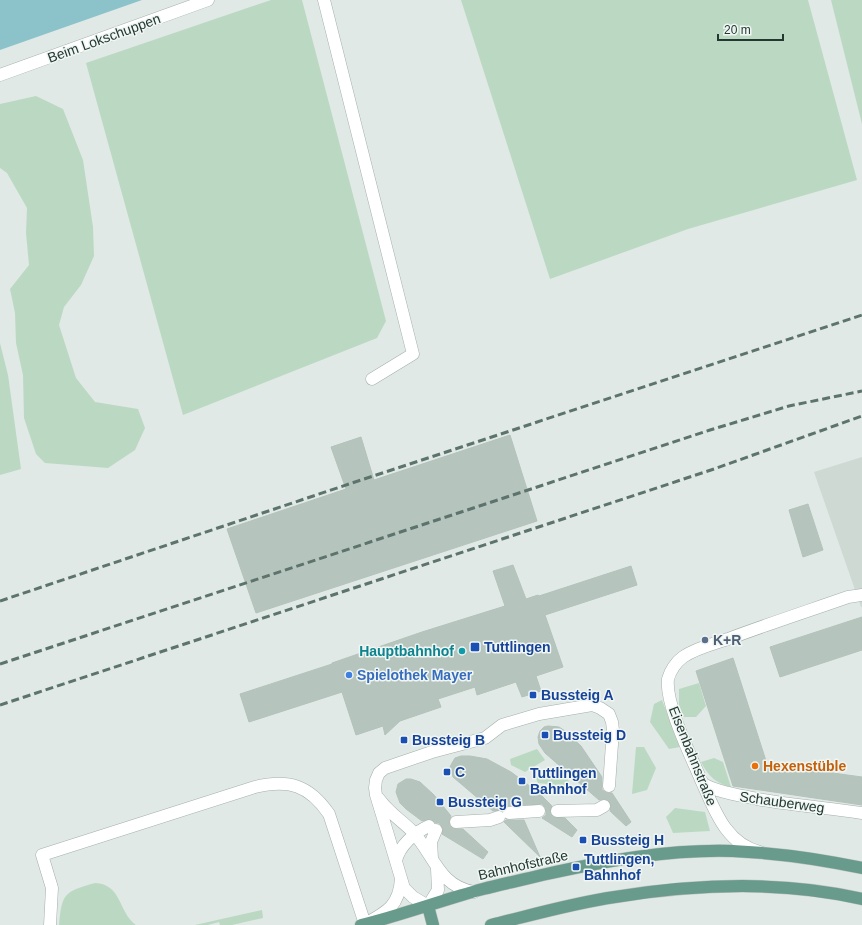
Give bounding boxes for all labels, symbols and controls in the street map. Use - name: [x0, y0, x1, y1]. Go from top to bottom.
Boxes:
- street label: Beim Lokschuppen: [45, 10, 163, 66]
- scale bar: [718, 16, 783, 42]
- text: 20 m: [724, 23, 751, 37]
- place label: K+R: [713, 632, 741, 648]
- marker: K+R: [700, 635, 710, 645]
- place label: Tuttlingen: [484, 639, 551, 655]
- marker: Tuttlingen: [469, 641, 481, 653]
- place label: Hauptbahnhof: [359, 643, 454, 659]
- marker: Hauptbahnhof: [457, 646, 467, 656]
- place label: Spielothek Mayer: [357, 667, 473, 683]
- marker: Spielothek Mayer: [344, 670, 354, 680]
- place label: Bussteig A: [541, 687, 614, 703]
- marker: Bussteig A: [528, 690, 538, 700]
- street label: Eisenbahnstraße: [666, 704, 720, 808]
- place label: Bussteig D: [553, 727, 626, 743]
- marker: Bussteig D: [540, 730, 550, 740]
- place label: Bussteig B: [412, 732, 485, 748]
- marker: Bussteig B: [399, 735, 409, 745]
- place label: Hexenstüble: [763, 758, 846, 774]
- marker: Hexenstüble: [750, 761, 760, 771]
- place label: C: [455, 764, 465, 780]
- place label: Tuttlingen Bahnhof: [530, 765, 597, 797]
- marker: C: [442, 767, 452, 777]
- marker: Tuttlingen Bahnhof: [517, 776, 527, 786]
- street label: Schauberweg: [738, 788, 826, 816]
- place label: Bussteig G: [448, 794, 522, 810]
- marker: Bussteig G: [435, 797, 445, 807]
- place label: Bussteig H: [591, 832, 664, 848]
- marker: Bussteig H: [578, 835, 588, 845]
- street label: Bahnhofstraße: [476, 847, 570, 883]
- place label: Tuttlingen, Bahnhof: [584, 851, 655, 883]
- marker: Tuttlingen, Bahnhof: [571, 862, 581, 872]

